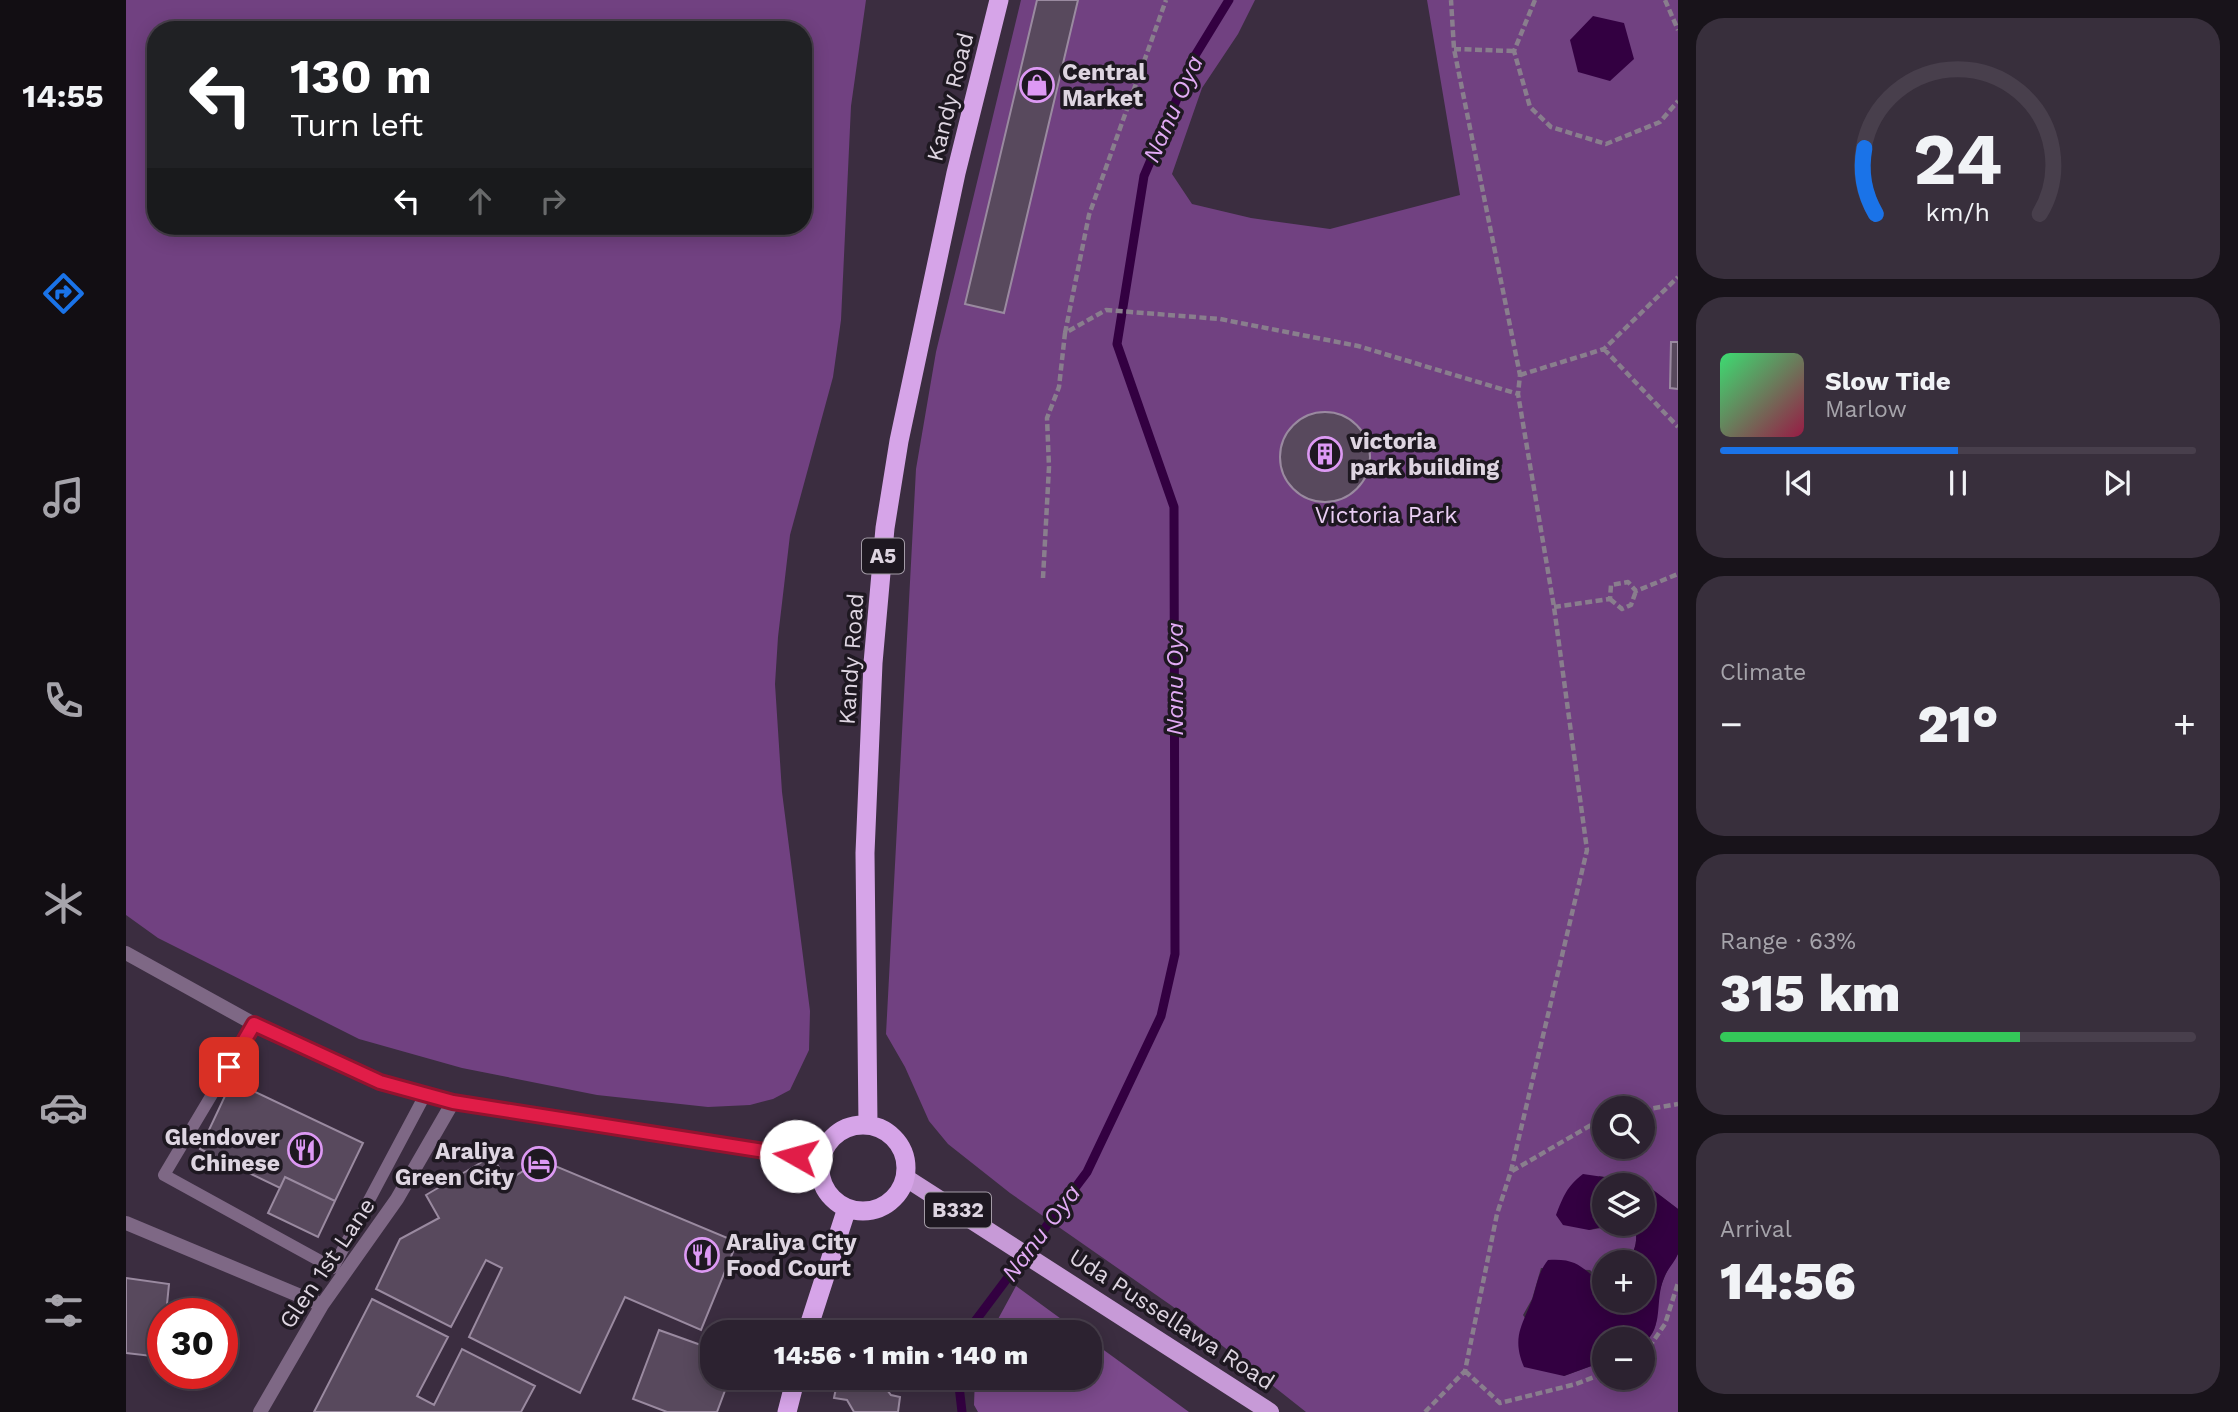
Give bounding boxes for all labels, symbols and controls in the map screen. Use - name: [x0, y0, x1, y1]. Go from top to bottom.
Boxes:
- street label: Kandy Road: [921, 30, 980, 164]
- text: 130 m: [290, 47, 432, 105]
- icon: left: [175, 49, 266, 140]
- water label: Nanu Oya: [1137, 51, 1209, 167]
- place label: Central Market: [1062, 59, 1146, 112]
- shop icon: Central Market: [1018, 66, 1056, 104]
- text: 14:55: [22, 77, 104, 115]
- text: Turn left: [290, 106, 423, 144]
- text: 24: [1913, 117, 2003, 203]
- icon: left: [388, 182, 426, 220]
- icon: ahead: [461, 182, 499, 220]
- icon: right: [534, 182, 572, 220]
- text: km/h: [1926, 198, 1990, 227]
- icon: directions: [39, 269, 88, 318]
- text: Slow Tide: [1825, 366, 1951, 396]
- text: Marlow: [1825, 396, 1907, 423]
- place label: victoria park building: [1349, 428, 1499, 481]
- building icon: victoria park building: [1306, 435, 1344, 473]
- icon: previous: [1780, 464, 1818, 502]
- icon: pause: [1939, 464, 1977, 502]
- icon: next: [2098, 464, 2136, 502]
- icon: music: [39, 473, 88, 522]
- park label: Victoria Park: [1315, 502, 1457, 529]
- road number: A5: [862, 538, 904, 574]
- street label: Kandy Road: [833, 592, 870, 726]
- water label: Nanu Oya: [1161, 622, 1189, 736]
- text: Climate: [1720, 659, 1806, 686]
- icon: phone: [39, 676, 88, 725]
- text: 21°: [1918, 694, 1998, 755]
- text: −: [1720, 702, 1743, 746]
- text: +: [2173, 702, 2196, 746]
- icon: climate: [39, 879, 88, 928]
- text: Range · 63%: [1720, 928, 1856, 955]
- text: 315 km: [1720, 963, 1901, 1024]
- pin: [199, 1037, 259, 1097]
- icon: arrive: [210, 1048, 248, 1086]
- icon: car: [39, 1083, 88, 1132]
- map controls: [1592, 1096, 1655, 1390]
- button: search: [1592, 1096, 1655, 1159]
- position arrow: [759, 1119, 833, 1193]
- place label: Glendover Chinese: [164, 1124, 280, 1177]
- restaurant icon: Glendover Chinese: [286, 1131, 324, 1169]
- place label: Araliya Green City: [395, 1138, 515, 1191]
- hotel icon: Araliya Green City: [520, 1145, 558, 1183]
- button: layers: [1592, 1173, 1655, 1236]
- water label: Nanu Oya: [996, 1179, 1087, 1287]
- road number: B332: [925, 1192, 991, 1228]
- street label: Glen 1st Lane: [274, 1193, 381, 1334]
- text: Arrival: [1720, 1216, 1792, 1243]
- place label: Araliya City Food Court: [726, 1229, 857, 1282]
- restaurant icon: Araliya City Food Court: [683, 1236, 721, 1274]
- street label: Uda Pussellawa Road: [1064, 1243, 1279, 1396]
- button: +: [1592, 1250, 1655, 1313]
- text: 14:56: [1720, 1251, 1856, 1312]
- icon: filters: [39, 1286, 88, 1335]
- speed limit sign: 30: [147, 1298, 238, 1389]
- button: −: [1592, 1327, 1655, 1390]
- text: 14:56 · 1 min · 140 m: [774, 1340, 1028, 1370]

